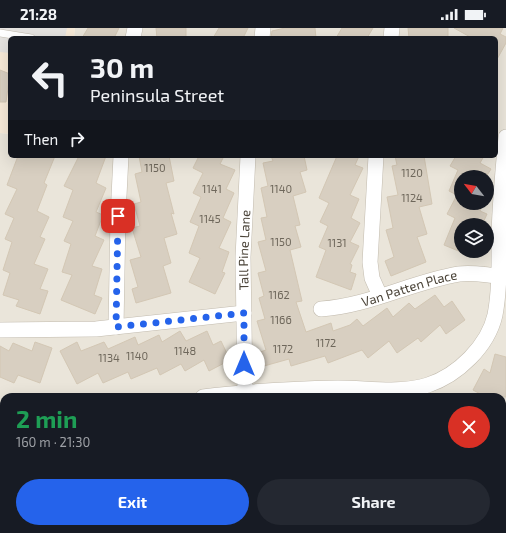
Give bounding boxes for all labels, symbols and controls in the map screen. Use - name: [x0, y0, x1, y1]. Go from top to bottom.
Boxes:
- text: 21:28: [20, 5, 57, 23]
- text: 30 m: [90, 50, 154, 84]
- icon: left: [24, 52, 76, 104]
- text: Peninsula Street: [90, 84, 224, 106]
- icon: right: [66, 128, 88, 150]
- text: Then: [24, 130, 58, 148]
- house number: 1150: [144, 161, 166, 174]
- house number: 1120: [401, 166, 423, 179]
- north arrow: [454, 170, 494, 210]
- map controls: [454, 170, 494, 258]
- house number: 1141: [202, 182, 222, 195]
- house number: 1140: [270, 182, 292, 195]
- house number: 1124: [401, 191, 423, 204]
- pin: [101, 199, 135, 233]
- icon: arrive: [107, 205, 129, 227]
- street label: Tall Pine Lane: [235, 209, 253, 290]
- house number: 1145: [199, 212, 221, 225]
- button: layers: [454, 218, 494, 258]
- house number: 1150: [270, 235, 292, 248]
- house number: 1131: [327, 236, 347, 249]
- street label: Van Patten Place: [360, 266, 458, 310]
- house number: 1162: [268, 288, 290, 301]
- house number: 1166: [270, 313, 292, 326]
- house number: 1172: [316, 336, 336, 349]
- house number: 1172: [273, 342, 293, 355]
- position arrow: [223, 343, 265, 385]
- house number: 1148: [174, 344, 196, 357]
- house number: 1140: [126, 349, 148, 362]
- house number: 1134: [98, 351, 120, 364]
- text: 2 min: [16, 404, 77, 433]
- button: close: [448, 406, 490, 448]
- text: 160 m · 21:30: [16, 434, 90, 450]
- button: Exit: [16, 479, 249, 525]
- button: Share: [257, 479, 490, 525]

